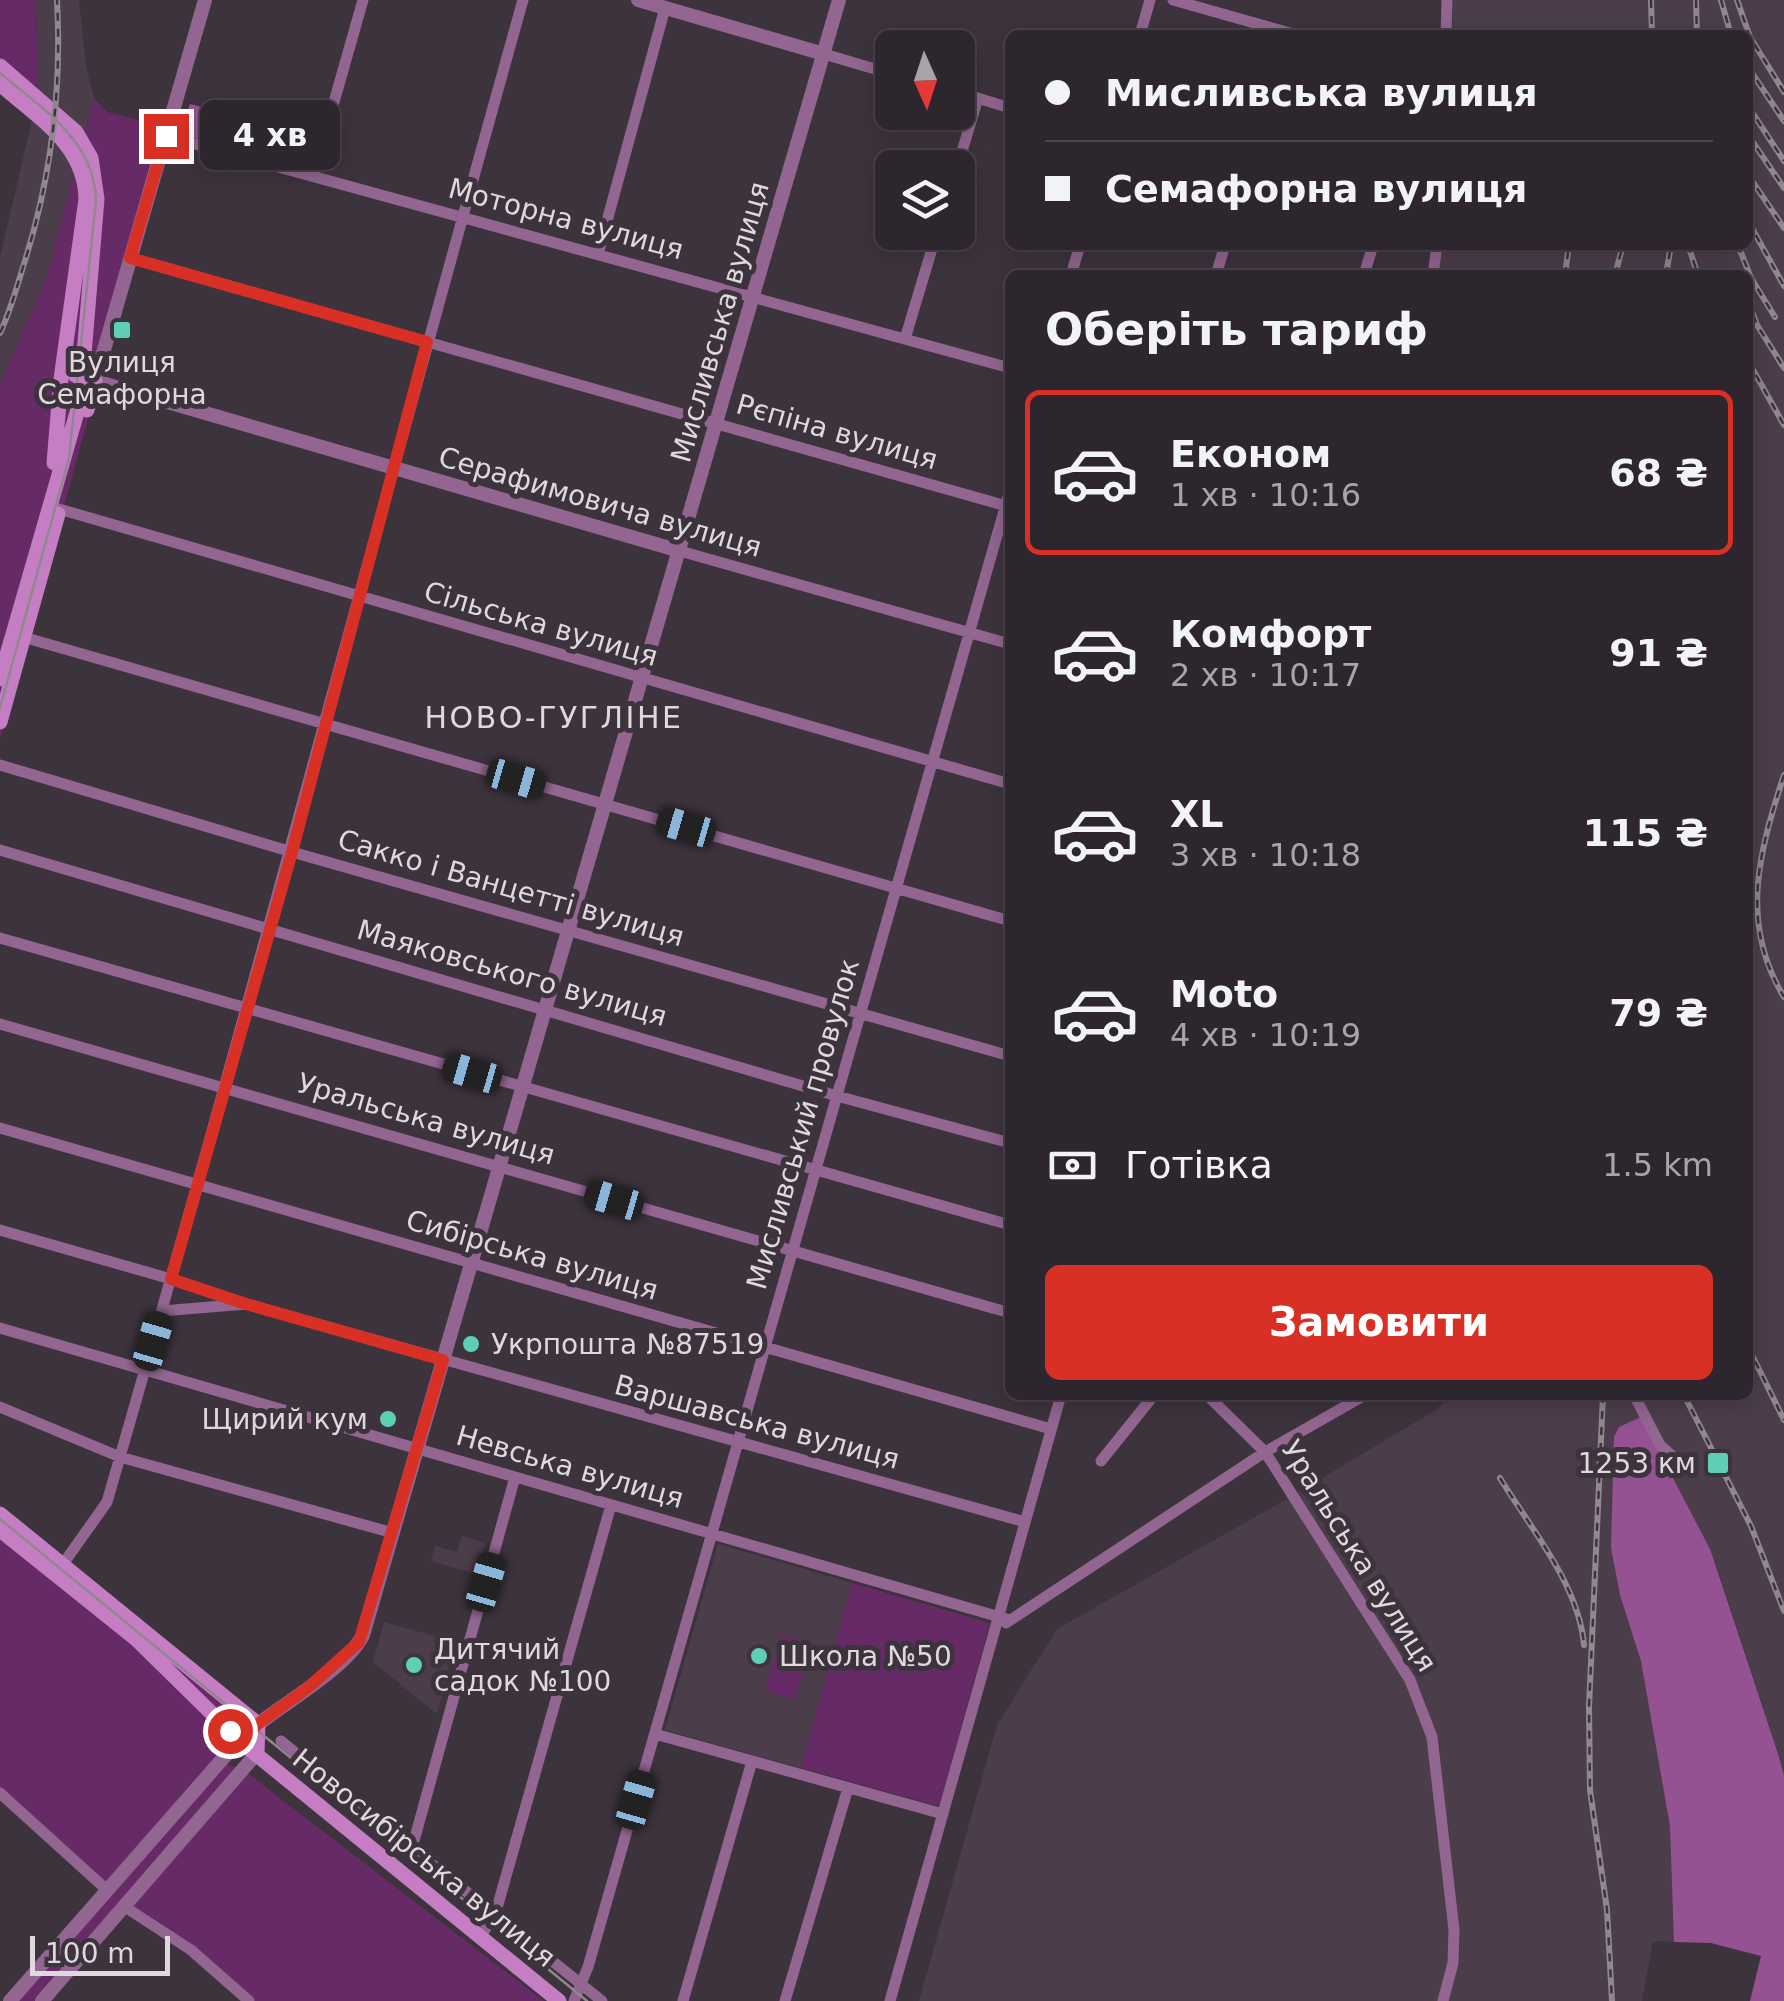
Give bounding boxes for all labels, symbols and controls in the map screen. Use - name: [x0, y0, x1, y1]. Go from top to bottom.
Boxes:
- north arrow: [875, 30, 975, 130]
- map controls: [875, 30, 975, 250]
- text: Мисливська вулиця: [1105, 71, 1538, 115]
- callout: 4 хв: [201, 101, 341, 171]
- route end: [144, 114, 189, 159]
- text: 4 хв: [233, 116, 307, 154]
- button: layers: [875, 150, 975, 250]
- text: Семафорна вулиця: [1105, 167, 1527, 211]
- street label: Моторна вулиця: [445, 172, 687, 266]
- street label: Мисливська вулиця: [664, 178, 776, 466]
- text: Оберіть тариф: [1045, 303, 1428, 356]
- marker: Вулиця Семафорна: [111, 319, 133, 341]
- place label: Вулиця Семафорна: [37, 346, 207, 411]
- street label: Рєпіна вулиця: [733, 388, 941, 476]
- icon: car: [1050, 428, 1140, 518]
- text: Економ: [1170, 432, 1331, 476]
- street label: Серафимовича вулиця: [435, 440, 765, 564]
- text: 68 ₴: [1609, 451, 1708, 495]
- text: 1 хв · 10:16: [1170, 476, 1361, 514]
- street label: Сільська вулиця: [420, 575, 662, 673]
- icon: car: [1050, 608, 1140, 698]
- text: Комфорт: [1170, 612, 1371, 656]
- text: 91 ₴: [1609, 631, 1708, 675]
- text: 2 хв · 10:17: [1170, 656, 1361, 694]
- district label: НОВО-ГУГЛІНЕ: [425, 700, 683, 735]
- car: [483, 756, 549, 802]
- icon: car: [1050, 788, 1140, 878]
- text: XL: [1170, 792, 1224, 836]
- car: [653, 804, 719, 850]
- text: 115 ₴: [1583, 811, 1708, 855]
- street label: Сакко і Ванцетті вулиця: [334, 823, 688, 953]
- text: 3 хв · 10:18: [1170, 836, 1361, 874]
- street label: Маяковського вулиця: [353, 913, 671, 1033]
- street label: Мисливський провулок: [740, 955, 866, 1293]
- icon: car: [1050, 968, 1140, 1058]
- text: Moto: [1170, 972, 1278, 1016]
- text: 79 ₴: [1609, 991, 1708, 1035]
- text: 4 хв · 10:19: [1170, 1016, 1361, 1054]
- car: [439, 1050, 505, 1096]
- street label: Уральська вулиця: [293, 1066, 559, 1172]
- icon: cash: [1045, 1138, 1100, 1193]
- text: Готівка: [1125, 1143, 1273, 1187]
- text: 1.5 km: [1602, 1146, 1713, 1184]
- car: [581, 1177, 647, 1223]
- street label: Сибірська вулиця: [402, 1203, 662, 1307]
- button: Замовити: [1045, 1265, 1713, 1380]
- car: [130, 1308, 176, 1374]
- place label: Укрпошта №87519: [491, 1328, 764, 1361]
- marker: Укрпошта №87519: [460, 1333, 482, 1355]
- street label: Варшавська вулиця: [611, 1368, 903, 1476]
- place label: Щирий кум: [202, 1403, 368, 1436]
- marker: Щирий кум: [377, 1408, 399, 1430]
- street label: Невська вулиця: [453, 1419, 687, 1515]
- street label: Уральська вулиця: [1274, 1434, 1444, 1678]
- place label: 1253 км: [1578, 1447, 1696, 1480]
- marker: 1253 км: [1705, 1450, 1731, 1476]
- car: [463, 1549, 509, 1615]
- place label: Дитячий садок №100: [434, 1633, 611, 1698]
- place label: Школа №50: [779, 1640, 952, 1673]
- marker: Школа №50: [748, 1645, 770, 1667]
- marker: Дитячий садок №100: [403, 1654, 425, 1676]
- route start: [208, 1709, 253, 1754]
- street label: Новосибірська вулиця: [286, 1742, 562, 1974]
- car: [613, 1767, 659, 1833]
- scale bar: [30, 1931, 170, 1976]
- text: 100 m: [45, 1937, 135, 1970]

